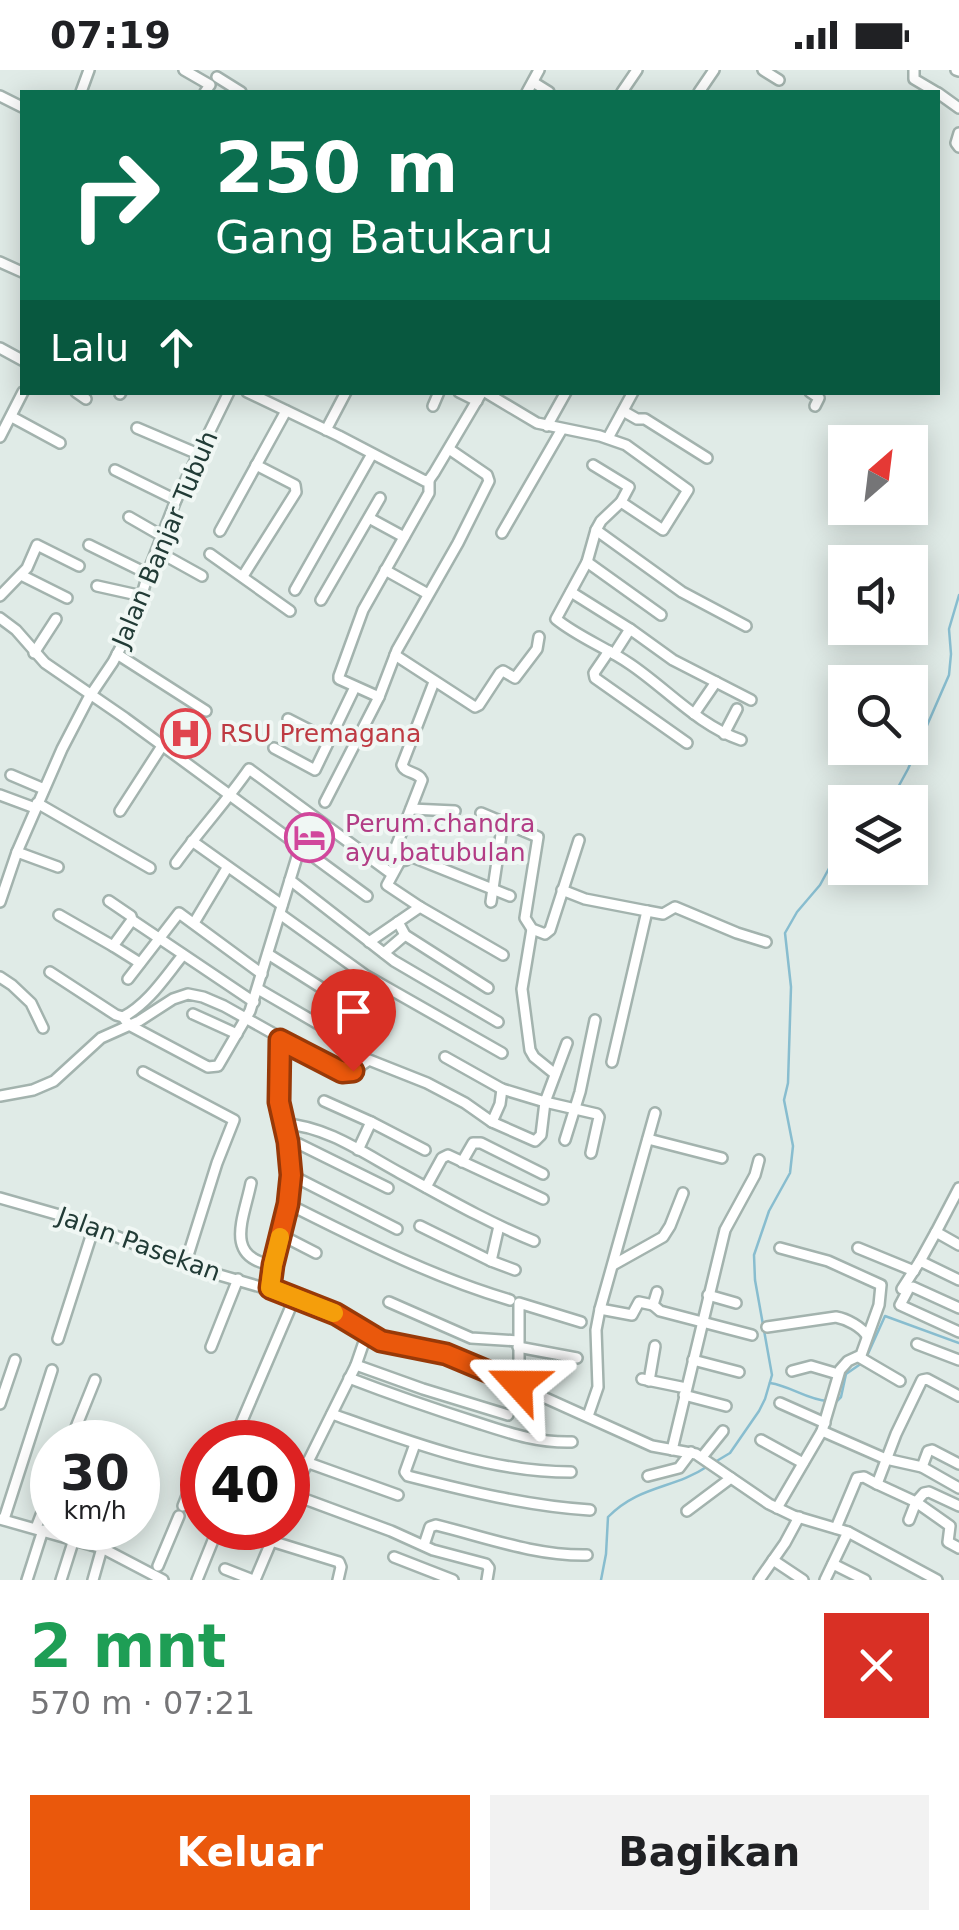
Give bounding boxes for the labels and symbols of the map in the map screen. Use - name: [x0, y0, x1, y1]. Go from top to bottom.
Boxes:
- north arrow: [828, 425, 928, 525]
- street label: Jalan Banjar Tubuh: [105, 426, 224, 653]
- hospital icon: RSU Premagana: [159, 707, 211, 759]
- place label: RSU Premagana: [220, 719, 421, 748]
- place label: Perum.chandra ayu,batubulan: [345, 809, 535, 867]
- hotel icon: Perum.chandra ayu,batubulan: [284, 811, 336, 863]
- pin: [311, 969, 396, 1072]
- street label: Jalan Pasekan: [52, 1200, 225, 1287]
- position arrow: [466, 1332, 570, 1436]
- speed limit sign: 40: [180, 1420, 310, 1550]

